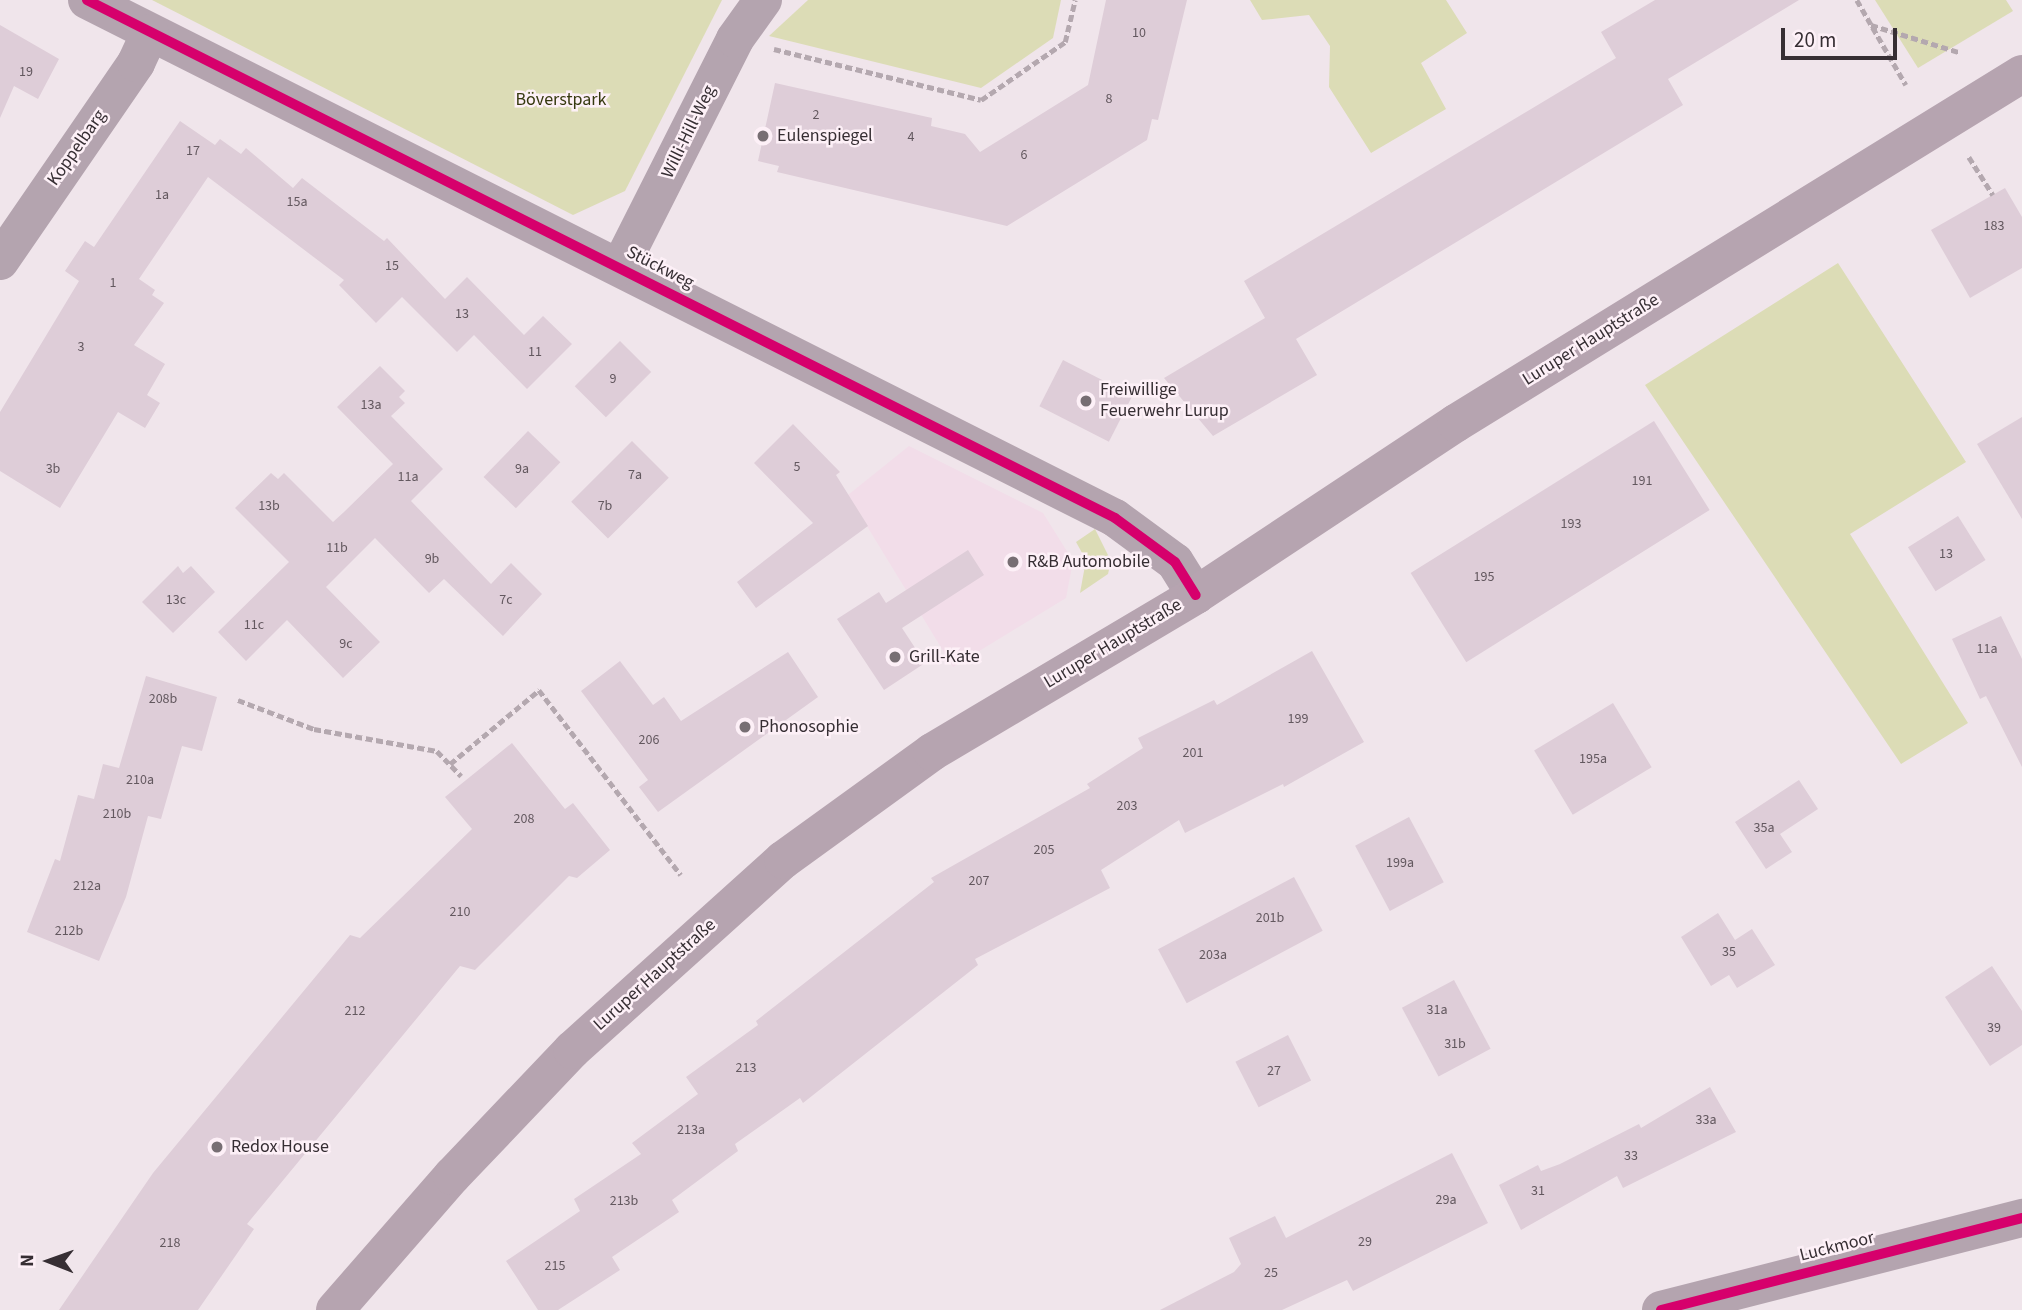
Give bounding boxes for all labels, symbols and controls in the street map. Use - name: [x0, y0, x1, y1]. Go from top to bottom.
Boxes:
- scale bar: [1784, 14, 1899, 58]
- house number: 10: [1132, 25, 1146, 41]
- text: 20 m: [1794, 25, 1836, 55]
- house number: 19: [19, 64, 33, 80]
- street label: Willi-Hill-Weg: [657, 82, 721, 182]
- park label: Böverstpark: [516, 89, 606, 111]
- house number: 8: [1106, 91, 1112, 107]
- street label: Koppelbarg: [43, 106, 111, 190]
- house number: 2: [813, 107, 819, 123]
- place label: Eulenspiegel: [777, 125, 873, 147]
- marker: Eulenspiegel: [755, 128, 771, 144]
- house number: 4: [908, 129, 914, 145]
- house number: 17: [186, 143, 200, 159]
- house number: 6: [1021, 147, 1027, 163]
- house number: 1a: [155, 187, 169, 203]
- house number: 15a: [287, 194, 307, 210]
- house number: 183: [1984, 218, 2004, 234]
- street label: Stückweg: [623, 242, 697, 294]
- house number: 15: [385, 258, 399, 274]
- house number: 1: [110, 275, 116, 291]
- street label: Luruper Hauptstraße: [1519, 289, 1663, 391]
- house number: 13: [455, 306, 469, 322]
- house number: 3: [78, 339, 84, 355]
- house number: 11: [528, 344, 542, 360]
- house number: 9: [610, 371, 616, 387]
- place label: Freiwillige Feuerwehr Lurup: [1100, 380, 1229, 422]
- marker: Freiwillige Feuerwehr Lurup: [1078, 393, 1094, 409]
- house number: 13a: [361, 397, 381, 413]
- house number: 5: [794, 459, 800, 475]
- house number: 3b: [46, 461, 60, 477]
- house number: 9a: [515, 461, 529, 477]
- house number: 7a: [628, 467, 642, 483]
- house number: 11a: [398, 469, 418, 485]
- house number: 191: [1632, 473, 1652, 489]
- house number: 13b: [258, 498, 280, 514]
- house number: 7b: [598, 498, 612, 514]
- house number: 193: [1561, 516, 1581, 532]
- house number: 11b: [326, 540, 348, 556]
- house number: 13: [1939, 546, 1953, 562]
- house number: 9b: [425, 551, 439, 567]
- place label: R&B Automobile: [1027, 551, 1150, 573]
- marker: R&B Automobile: [1005, 554, 1021, 570]
- house number: 195: [1474, 569, 1494, 585]
- house number: 13c: [166, 592, 186, 608]
- house number: 7c: [499, 592, 513, 608]
- street label: Luruper Hauptstraße: [1040, 594, 1186, 694]
- house number: 11c: [244, 617, 264, 633]
- house number: 9c: [339, 636, 353, 652]
- house number: 11a: [1977, 641, 1997, 657]
- place label: Grill-Kate: [909, 646, 980, 668]
- marker: Grill-Kate: [887, 649, 903, 665]
- house number: 208b: [149, 691, 177, 707]
- house number: 199: [1288, 711, 1308, 727]
- place label: Phonosophie: [759, 716, 859, 738]
- marker: Phonosophie: [737, 719, 753, 735]
- house number: 206: [639, 732, 659, 748]
- house number: 201: [1183, 745, 1203, 761]
- house number: 195a: [1579, 751, 1607, 767]
- house number: 210a: [126, 772, 154, 788]
- house number: 203: [1117, 798, 1137, 814]
- house number: 210b: [103, 806, 131, 822]
- house number: 208: [514, 811, 534, 827]
- house number: 35a: [1754, 820, 1774, 836]
- house number: 205: [1034, 842, 1054, 858]
- house number: 199a: [1386, 855, 1414, 871]
- house number: 207: [969, 873, 989, 889]
- house number: 212a: [73, 878, 101, 894]
- house number: 210: [450, 904, 470, 920]
- house number: 201b: [1256, 910, 1284, 926]
- street label: Luruper Hauptstraße: [590, 915, 720, 1035]
- house number: 212b: [55, 923, 83, 939]
- house number: 35: [1722, 944, 1736, 960]
- house number: 203a: [1199, 947, 1227, 963]
- house number: 31a: [1427, 1002, 1447, 1018]
- house number: 212: [345, 1003, 365, 1019]
- house number: 39: [1987, 1020, 2001, 1036]
- house number: 31b: [1444, 1036, 1466, 1052]
- house number: 213: [736, 1060, 756, 1076]
- house number: 27: [1267, 1063, 1281, 1079]
- house number: 33a: [1696, 1112, 1716, 1128]
- house number: 213a: [677, 1122, 705, 1138]
- place label: Redox House: [231, 1136, 329, 1158]
- marker: Redox House: [209, 1139, 225, 1155]
- house number: 33: [1624, 1148, 1638, 1164]
- house number: 31: [1531, 1183, 1545, 1199]
- house number: 29a: [1436, 1192, 1456, 1208]
- house number: 213b: [610, 1193, 638, 1209]
- north arrow: [14, 1226, 84, 1296]
- street label: Luckmoor: [1797, 1227, 1877, 1267]
- house number: 29: [1358, 1234, 1372, 1250]
- house number: 218: [160, 1235, 180, 1251]
- text: N: [14, 1254, 41, 1267]
- house number: 215: [545, 1258, 565, 1274]
- house number: 25: [1264, 1265, 1278, 1281]

